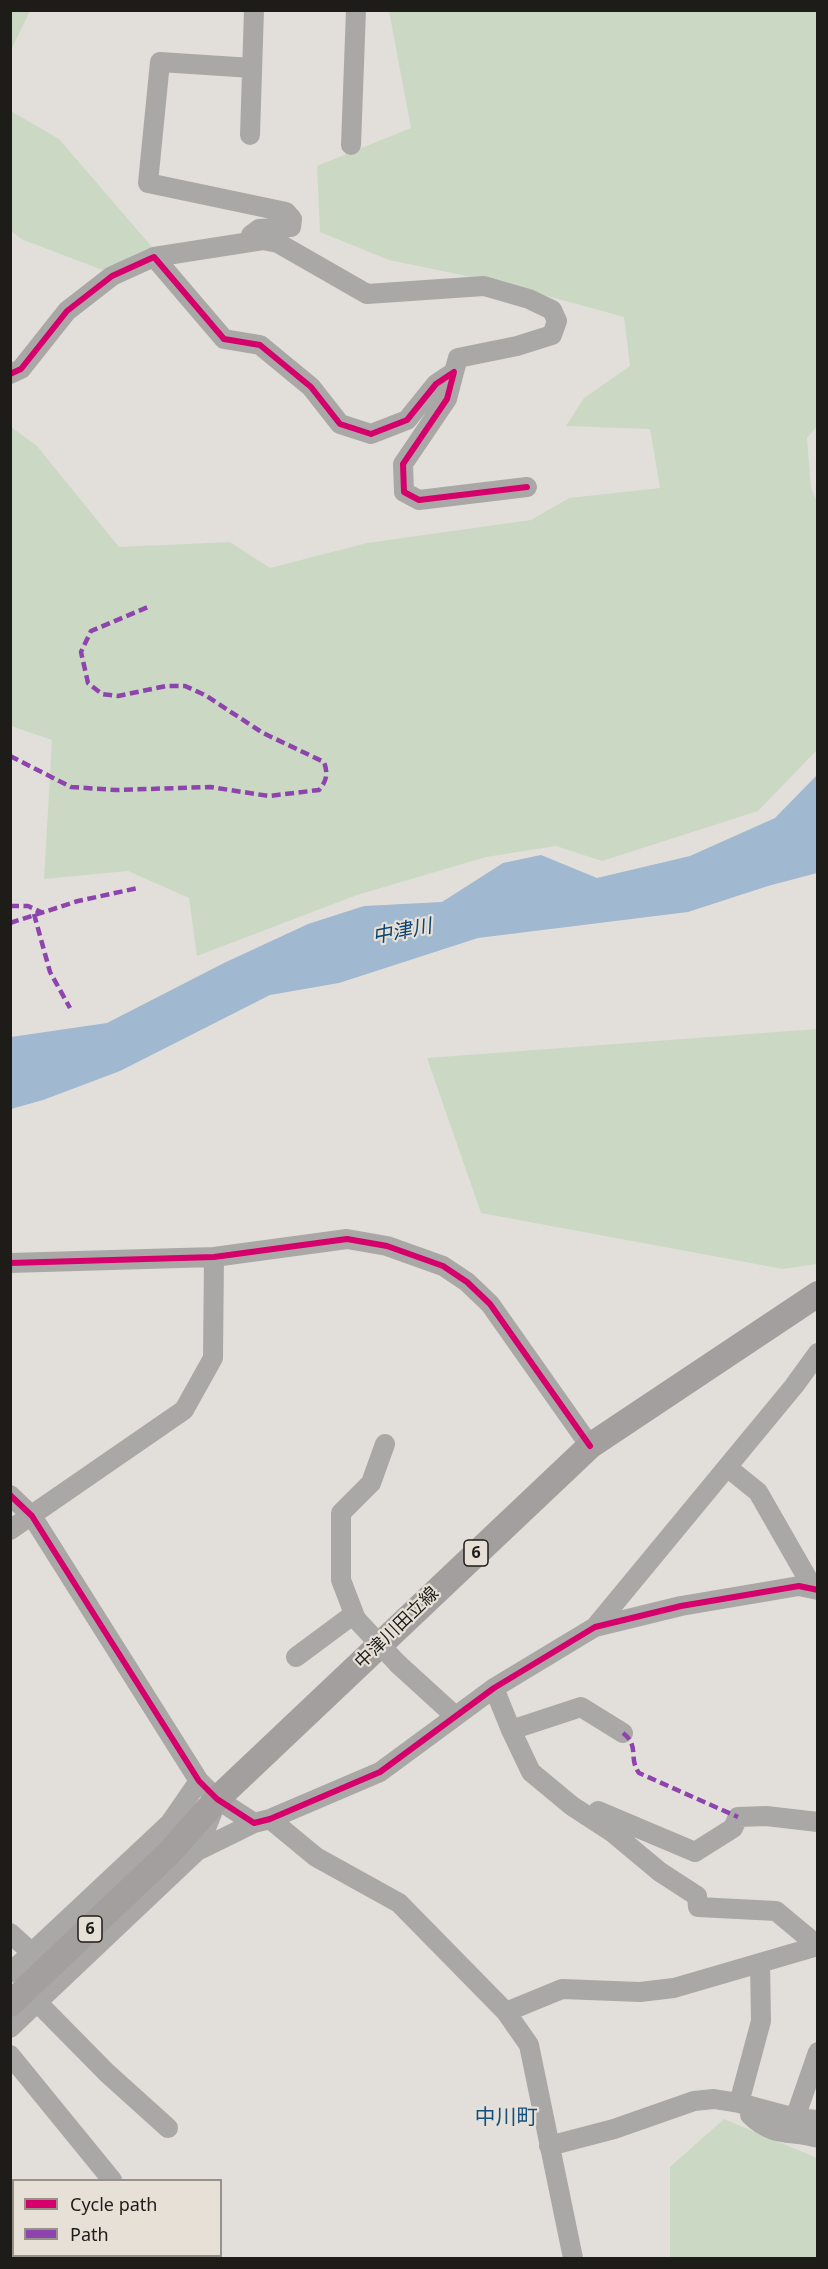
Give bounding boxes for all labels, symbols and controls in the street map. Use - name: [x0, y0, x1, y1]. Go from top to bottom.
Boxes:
- water label: 中津川: [370, 914, 434, 950]
- road number: 6: [464, 1540, 488, 1566]
- street label: 中津川田立線: [351, 1583, 443, 1673]
- road number: 6: [78, 1916, 102, 1942]
- district label: 中川町: [475, 2105, 537, 2131]
- legend: [12, 2179, 222, 2257]
- text: Cycle path: [70, 2192, 157, 2216]
- text: Path: [70, 2222, 109, 2246]

